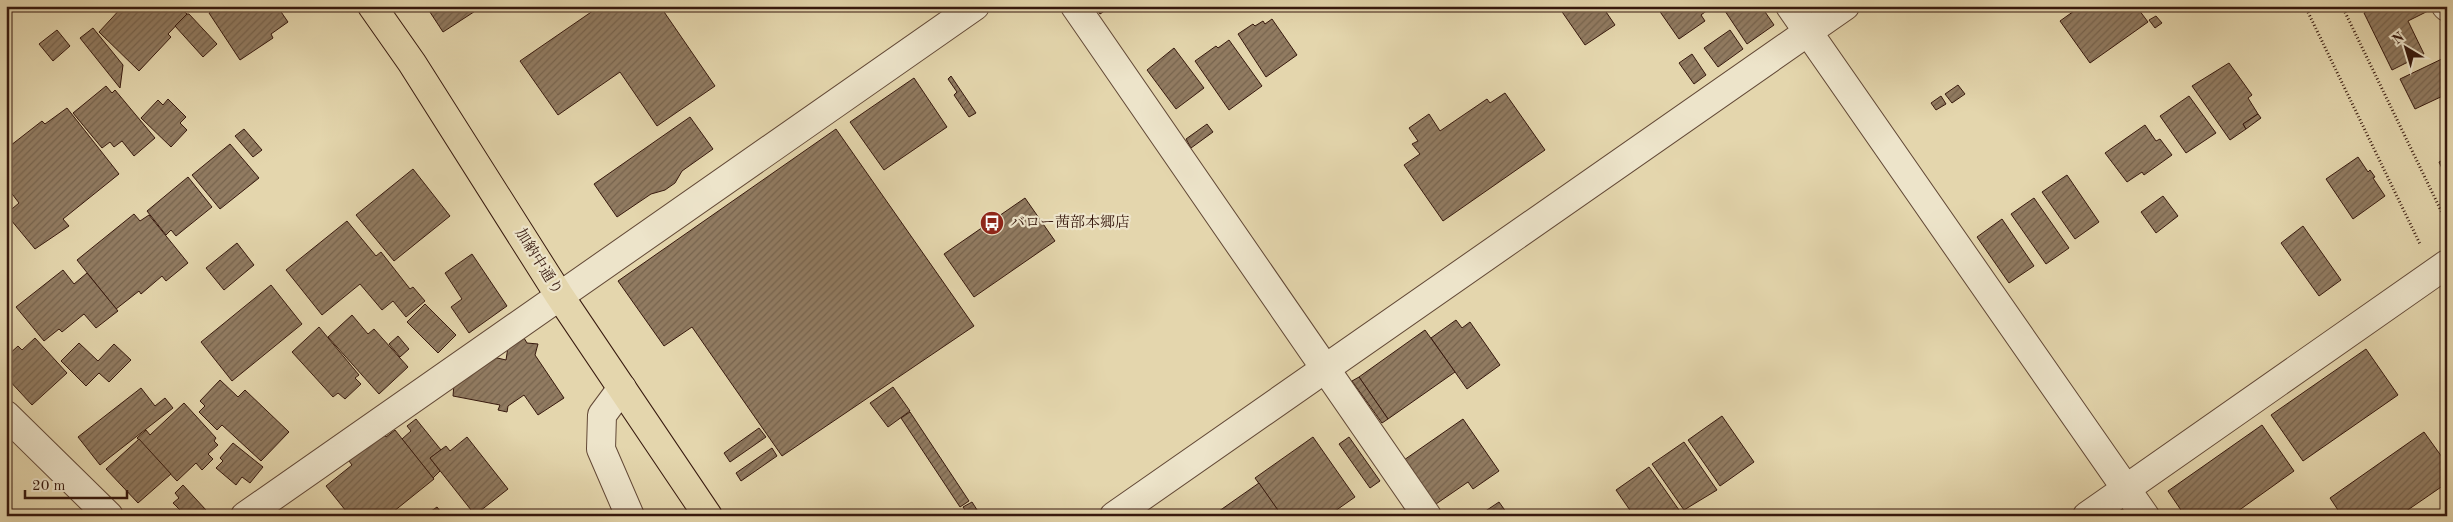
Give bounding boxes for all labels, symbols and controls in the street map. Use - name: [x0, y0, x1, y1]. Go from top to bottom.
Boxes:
- north arrow: [2380, 22, 2430, 72]
- text: N: [2390, 30, 2407, 47]
- bus stop icon: バロー茜部本郷店: [979, 210, 1005, 236]
- place label: バロー茜部本郷店: [1010, 214, 1130, 231]
- street label: 加納中通り: [512, 225, 566, 298]
- scale bar: [25, 467, 128, 499]
- text: 20 m: [32, 479, 66, 494]

